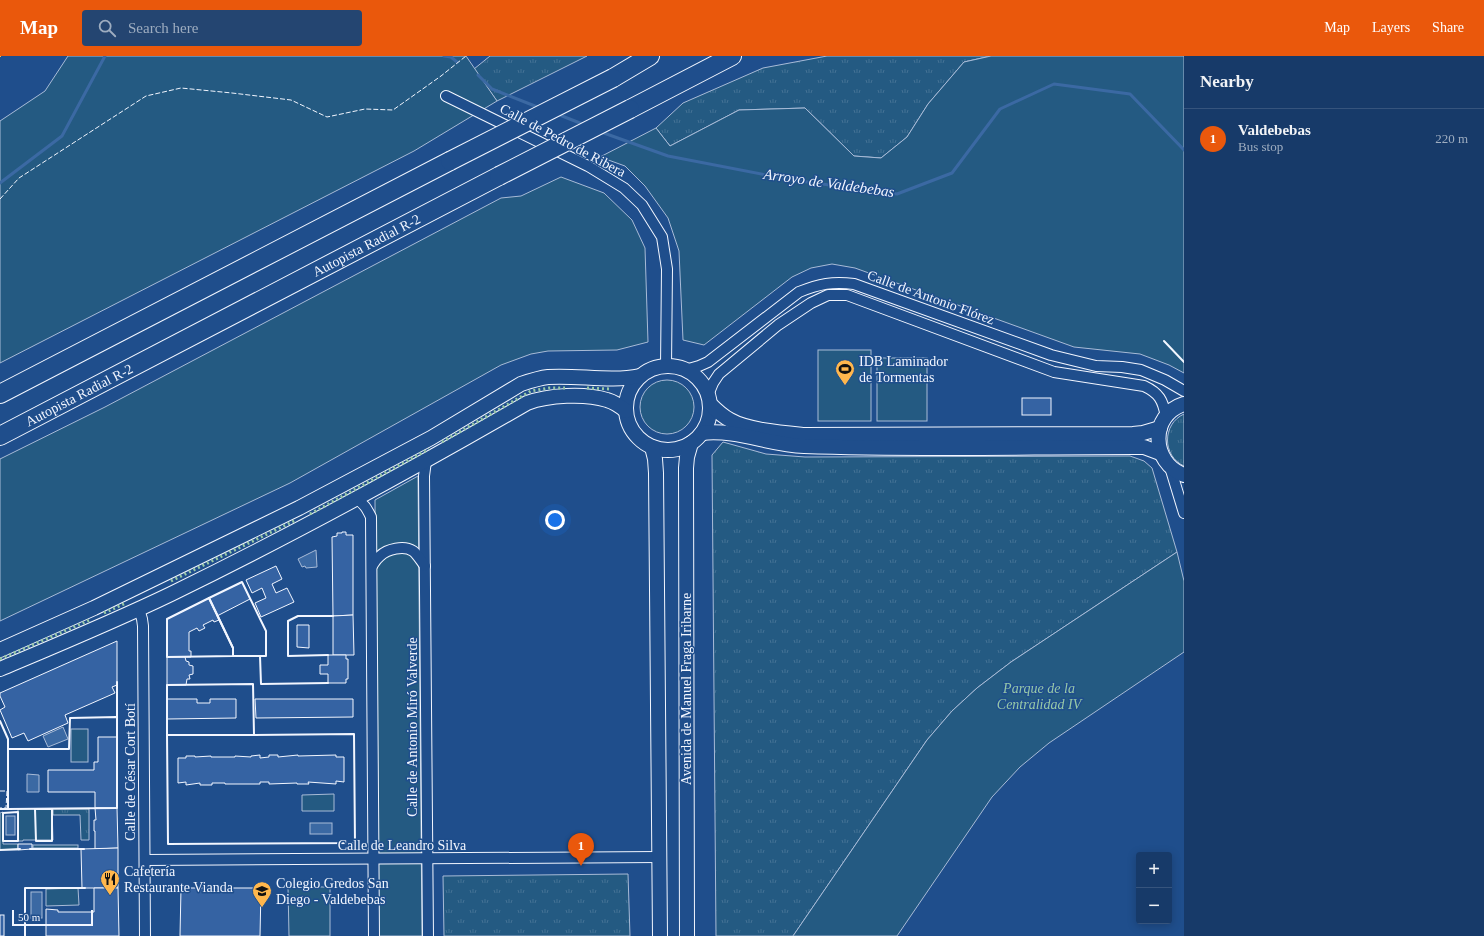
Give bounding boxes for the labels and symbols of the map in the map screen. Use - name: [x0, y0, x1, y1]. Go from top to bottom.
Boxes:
- street label: Calle de Pedro de Ribera: [497, 101, 629, 180]
- water label: Arroyo de Valdebebas: [762, 166, 896, 200]
- street label: Autopista Radial R-2: [310, 211, 423, 280]
- street label: Calle de Antonio Flórez: [865, 267, 996, 327]
- place label: IDB Laminador de Tormentas: [859, 354, 948, 385]
- sports icon: IDB Laminador de Tormentas: [834, 358, 856, 386]
- street label: Autopista Radial R-2: [23, 361, 135, 429]
- your location: [545, 510, 565, 530]
- street label: Avenida de Manuel Fraga Iribarne: [679, 593, 694, 785]
- street label: Calle de Antonio Miró Valverde: [405, 637, 420, 817]
- park label: Parque de la Centralidad IV: [997, 681, 1083, 712]
- street label: Calle de César Cort Botí: [123, 703, 138, 841]
- pin: 1: [568, 833, 594, 866]
- street label: Calle de Leandro Silva: [338, 838, 467, 853]
- place label: Cafetería Restaurante Vianda: [124, 864, 234, 895]
- restaurant icon: Cafetería Restaurante Vianda: [99, 868, 121, 896]
- place label: Colegio Gredos San Diego - Valdebebas: [276, 876, 389, 907]
- school or university icon: Colegio Gredos San Diego - Valdebebas: [251, 880, 273, 908]
- scale bar: [12, 908, 93, 927]

